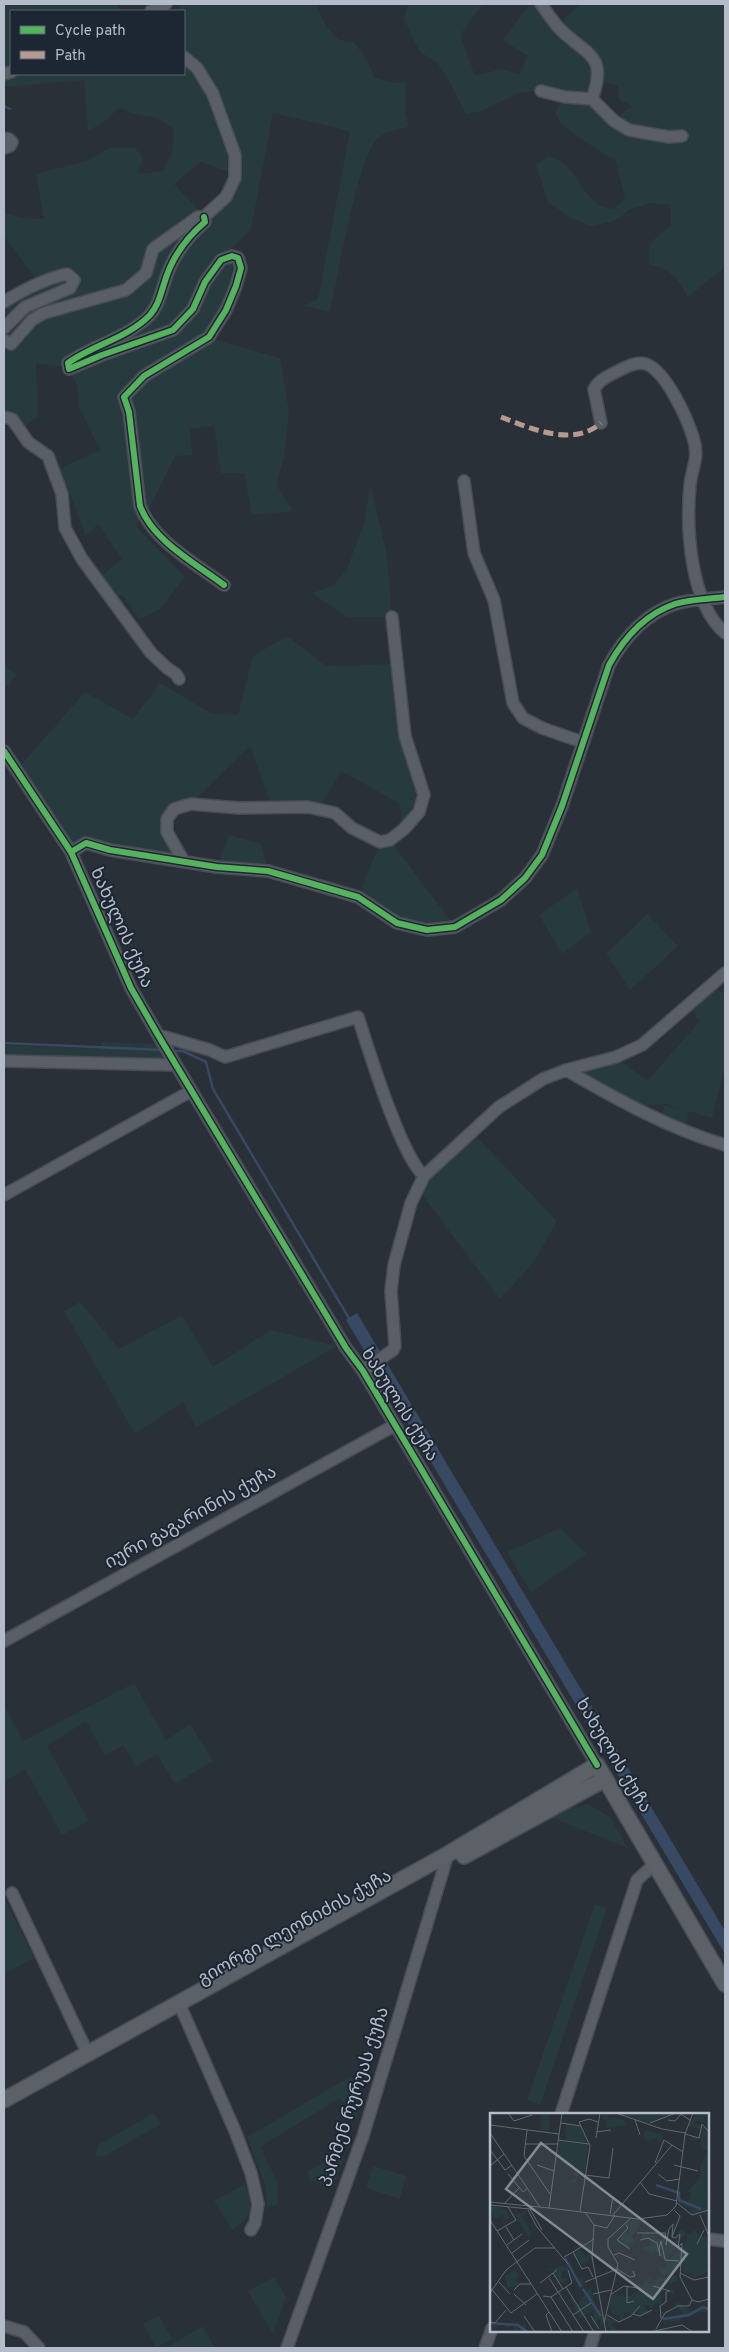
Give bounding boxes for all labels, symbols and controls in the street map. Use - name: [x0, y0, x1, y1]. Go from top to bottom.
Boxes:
- legend: [10, 10, 185, 75]
- text: Cycle path: [55, 22, 126, 41]
- text: Path: [55, 47, 86, 66]
- street label: ხახულის ქუჩა: [84, 864, 158, 992]
- street label: ხახულის ქუჩა: [355, 1344, 443, 1466]
- street label: იური გაგარინის ქუჩა: [101, 1461, 281, 1575]
- street label: ხახულის ქუჩა: [570, 1695, 656, 1817]
- street label: გიორგი ლეონიძის ქუჩა: [194, 1865, 396, 1991]
- street label: პარმენ რურუას ქუჩა: [315, 2004, 395, 2190]
- inset map: [490, 2113, 709, 2332]

